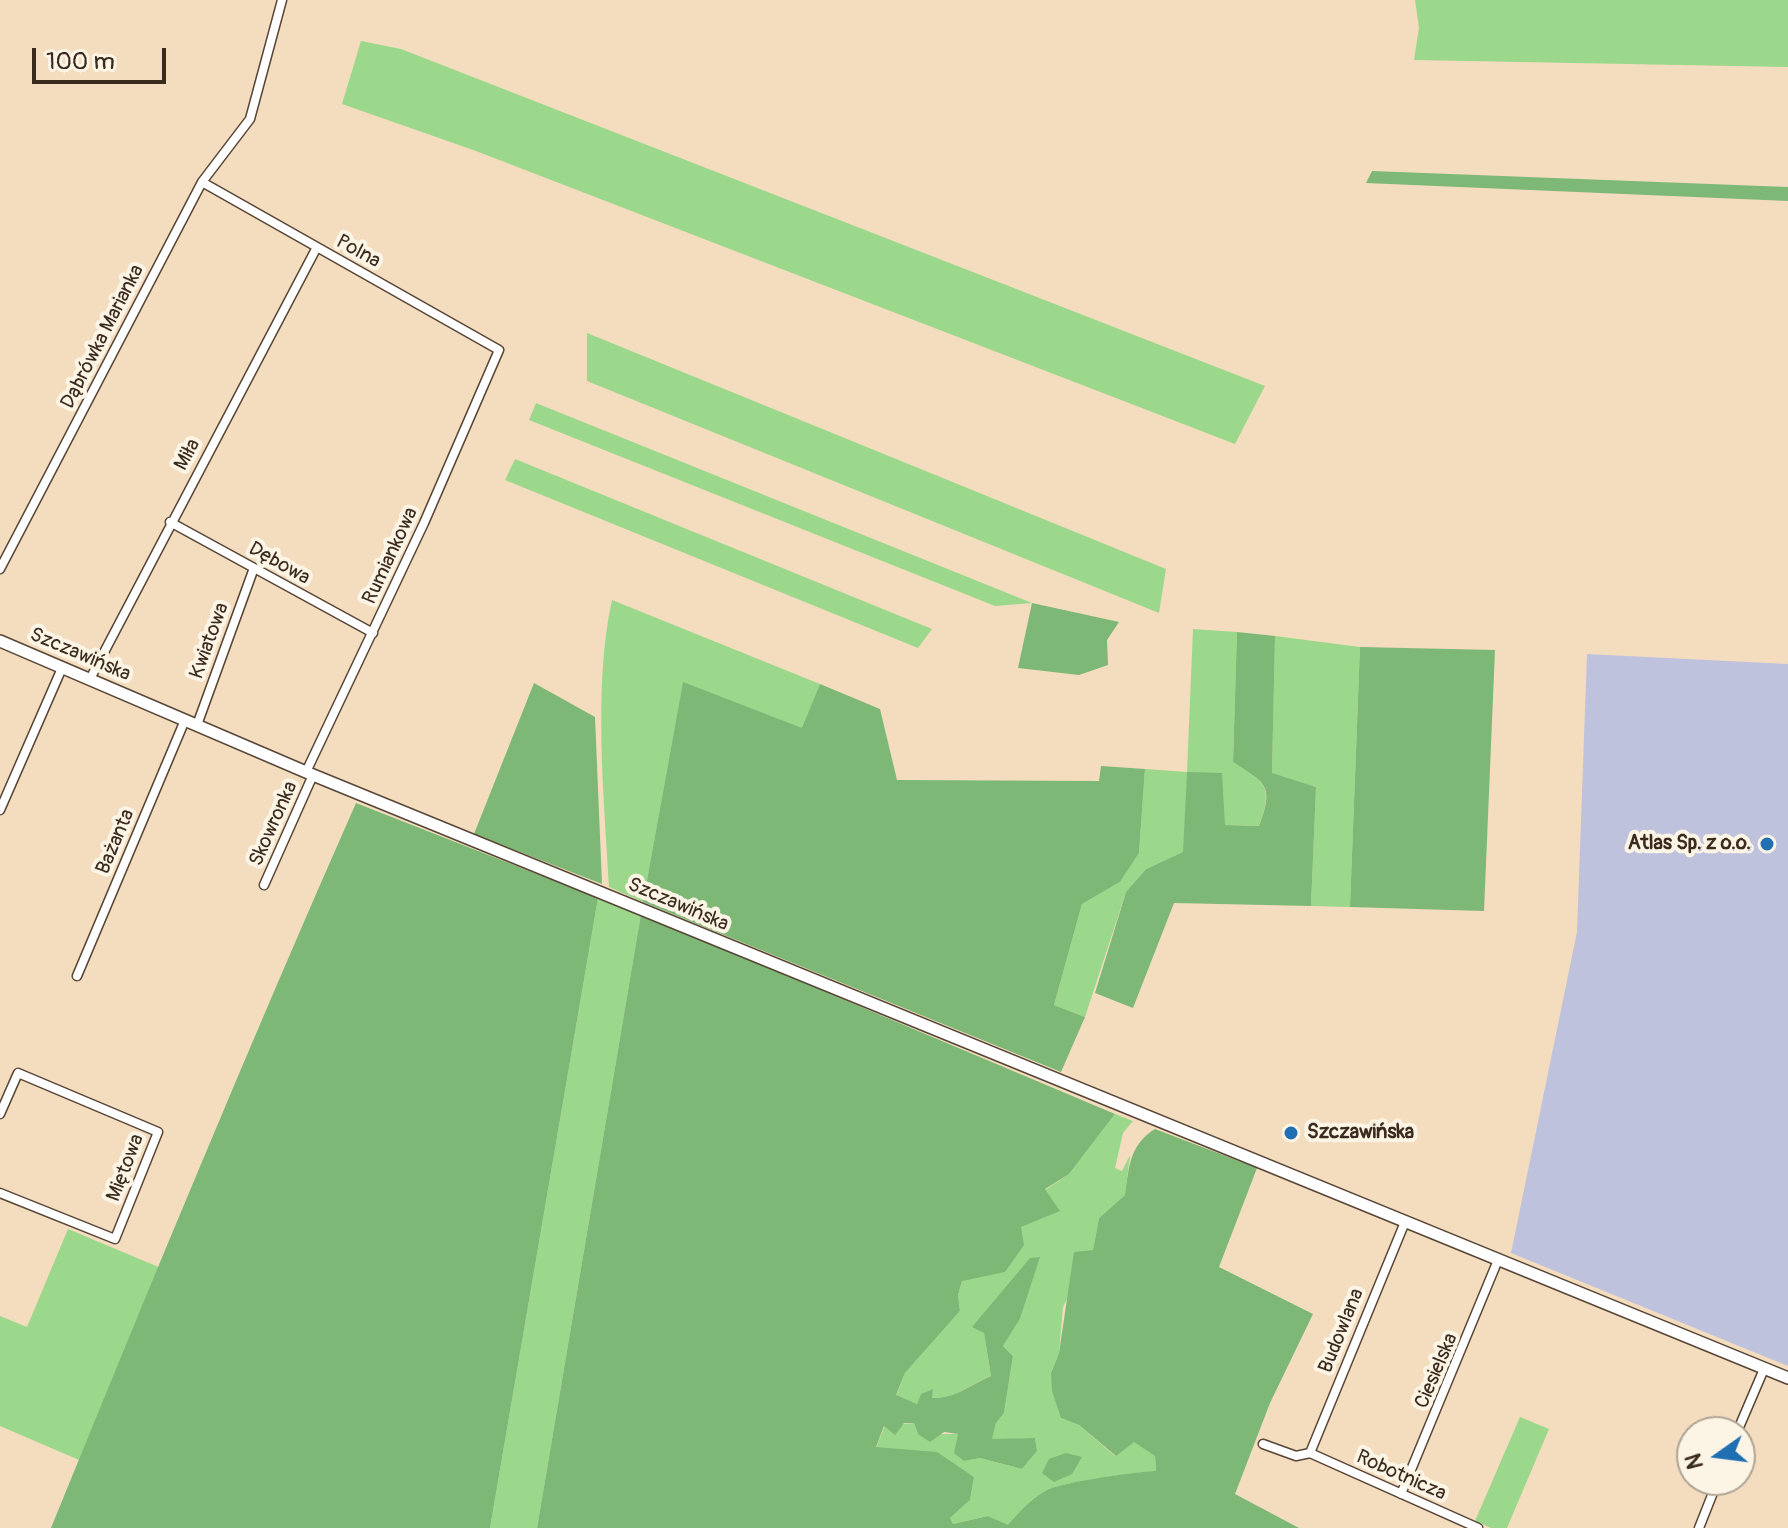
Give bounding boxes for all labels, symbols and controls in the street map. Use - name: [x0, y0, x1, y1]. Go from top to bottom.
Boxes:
- scale bar: [36, 32, 170, 82]
- text: 100 m: [46, 47, 115, 76]
- street label: Polna: [332, 230, 384, 274]
- street label: Dąbrówka Marianka: [56, 261, 150, 413]
- street label: Miła: [170, 435, 206, 475]
- street label: Rumiankowa: [358, 504, 424, 608]
- street label: Dębowa: [244, 537, 314, 591]
- street label: Kwiatowa: [185, 600, 235, 682]
- street label: Szczawińska: [26, 623, 134, 687]
- street label: Skowronka: [245, 778, 303, 870]
- street label: Bażanta: [92, 806, 140, 878]
- place label: Atlas Sp. z o.o.: [1628, 832, 1751, 856]
- marker: Atlas Sp. z o.o.: [1758, 835, 1776, 853]
- street label: Szczawińska: [624, 873, 732, 937]
- place label: Szczawińska: [1307, 1121, 1414, 1145]
- marker: Szczawińska: [1282, 1124, 1300, 1142]
- street label: Miętowa: [102, 1131, 150, 1205]
- street label: Budowlana: [1314, 1285, 1370, 1377]
- street label: Ciesielska: [1410, 1330, 1464, 1412]
- north arrow: [1676, 1416, 1756, 1496]
- street label: Robotnicza: [1352, 1446, 1450, 1506]
- text: N: [1679, 1451, 1710, 1472]

